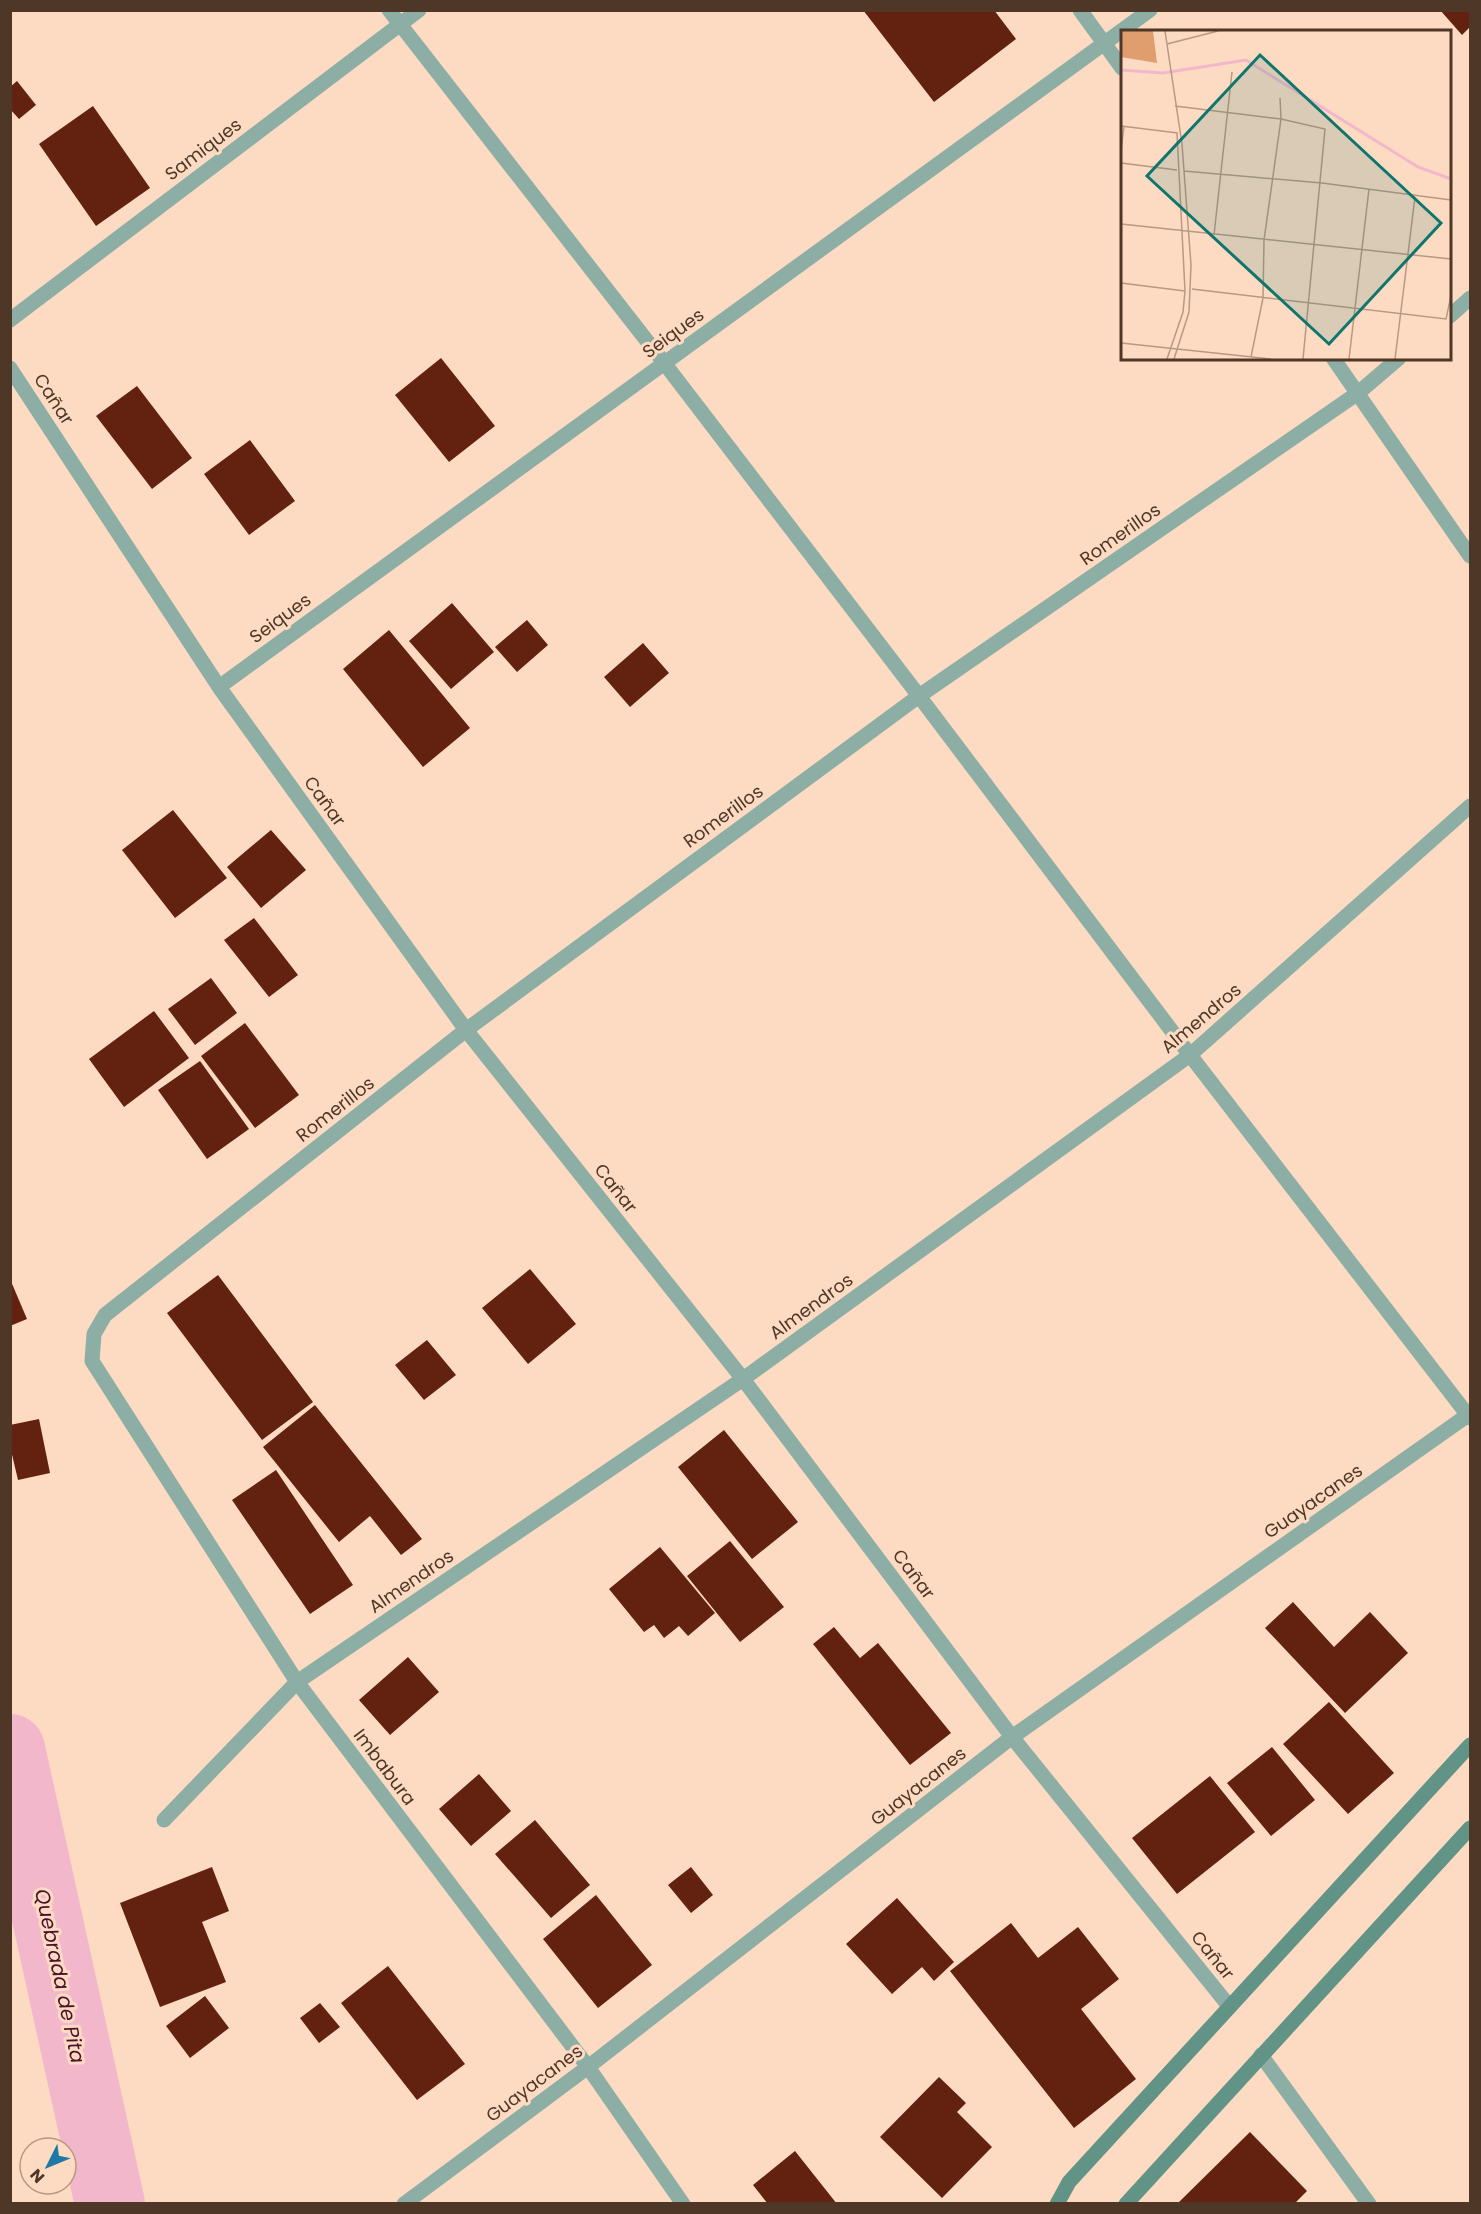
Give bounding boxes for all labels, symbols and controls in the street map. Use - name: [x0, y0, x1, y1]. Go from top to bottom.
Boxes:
- inset map: [1121, 30, 1451, 360]
- street label: Samiques: [160, 112, 246, 186]
- street label: Seiques: [637, 302, 709, 364]
- street label: Cañar: [28, 369, 80, 430]
- street label: Romerillos: [1075, 497, 1165, 571]
- street label: Seiques: [244, 587, 316, 649]
- street label: Cañar: [298, 771, 352, 831]
- street label: Romerillos: [678, 779, 768, 853]
- street label: Almendros: [1156, 977, 1246, 1059]
- street label: Romerillos: [291, 1070, 379, 1148]
- street label: Cañar: [589, 1158, 643, 1218]
- street label: Almendros: [764, 1267, 858, 1345]
- street label: Guayacanes: [1259, 1458, 1367, 1544]
- street label: Almendros: [364, 1543, 458, 1619]
- street label: Cañar: [887, 1544, 941, 1604]
- street label: Imbabura: [348, 1724, 422, 1810]
- street label: Guayacanes: [865, 1741, 971, 1831]
- water label: Quebrada de Pita: [28, 1886, 92, 2066]
- street label: Cañar: [1186, 1925, 1241, 1985]
- street label: Guayacanes: [480, 2038, 588, 2128]
- north arrow: [18, 2136, 78, 2196]
- text: N: [25, 2164, 50, 2188]

